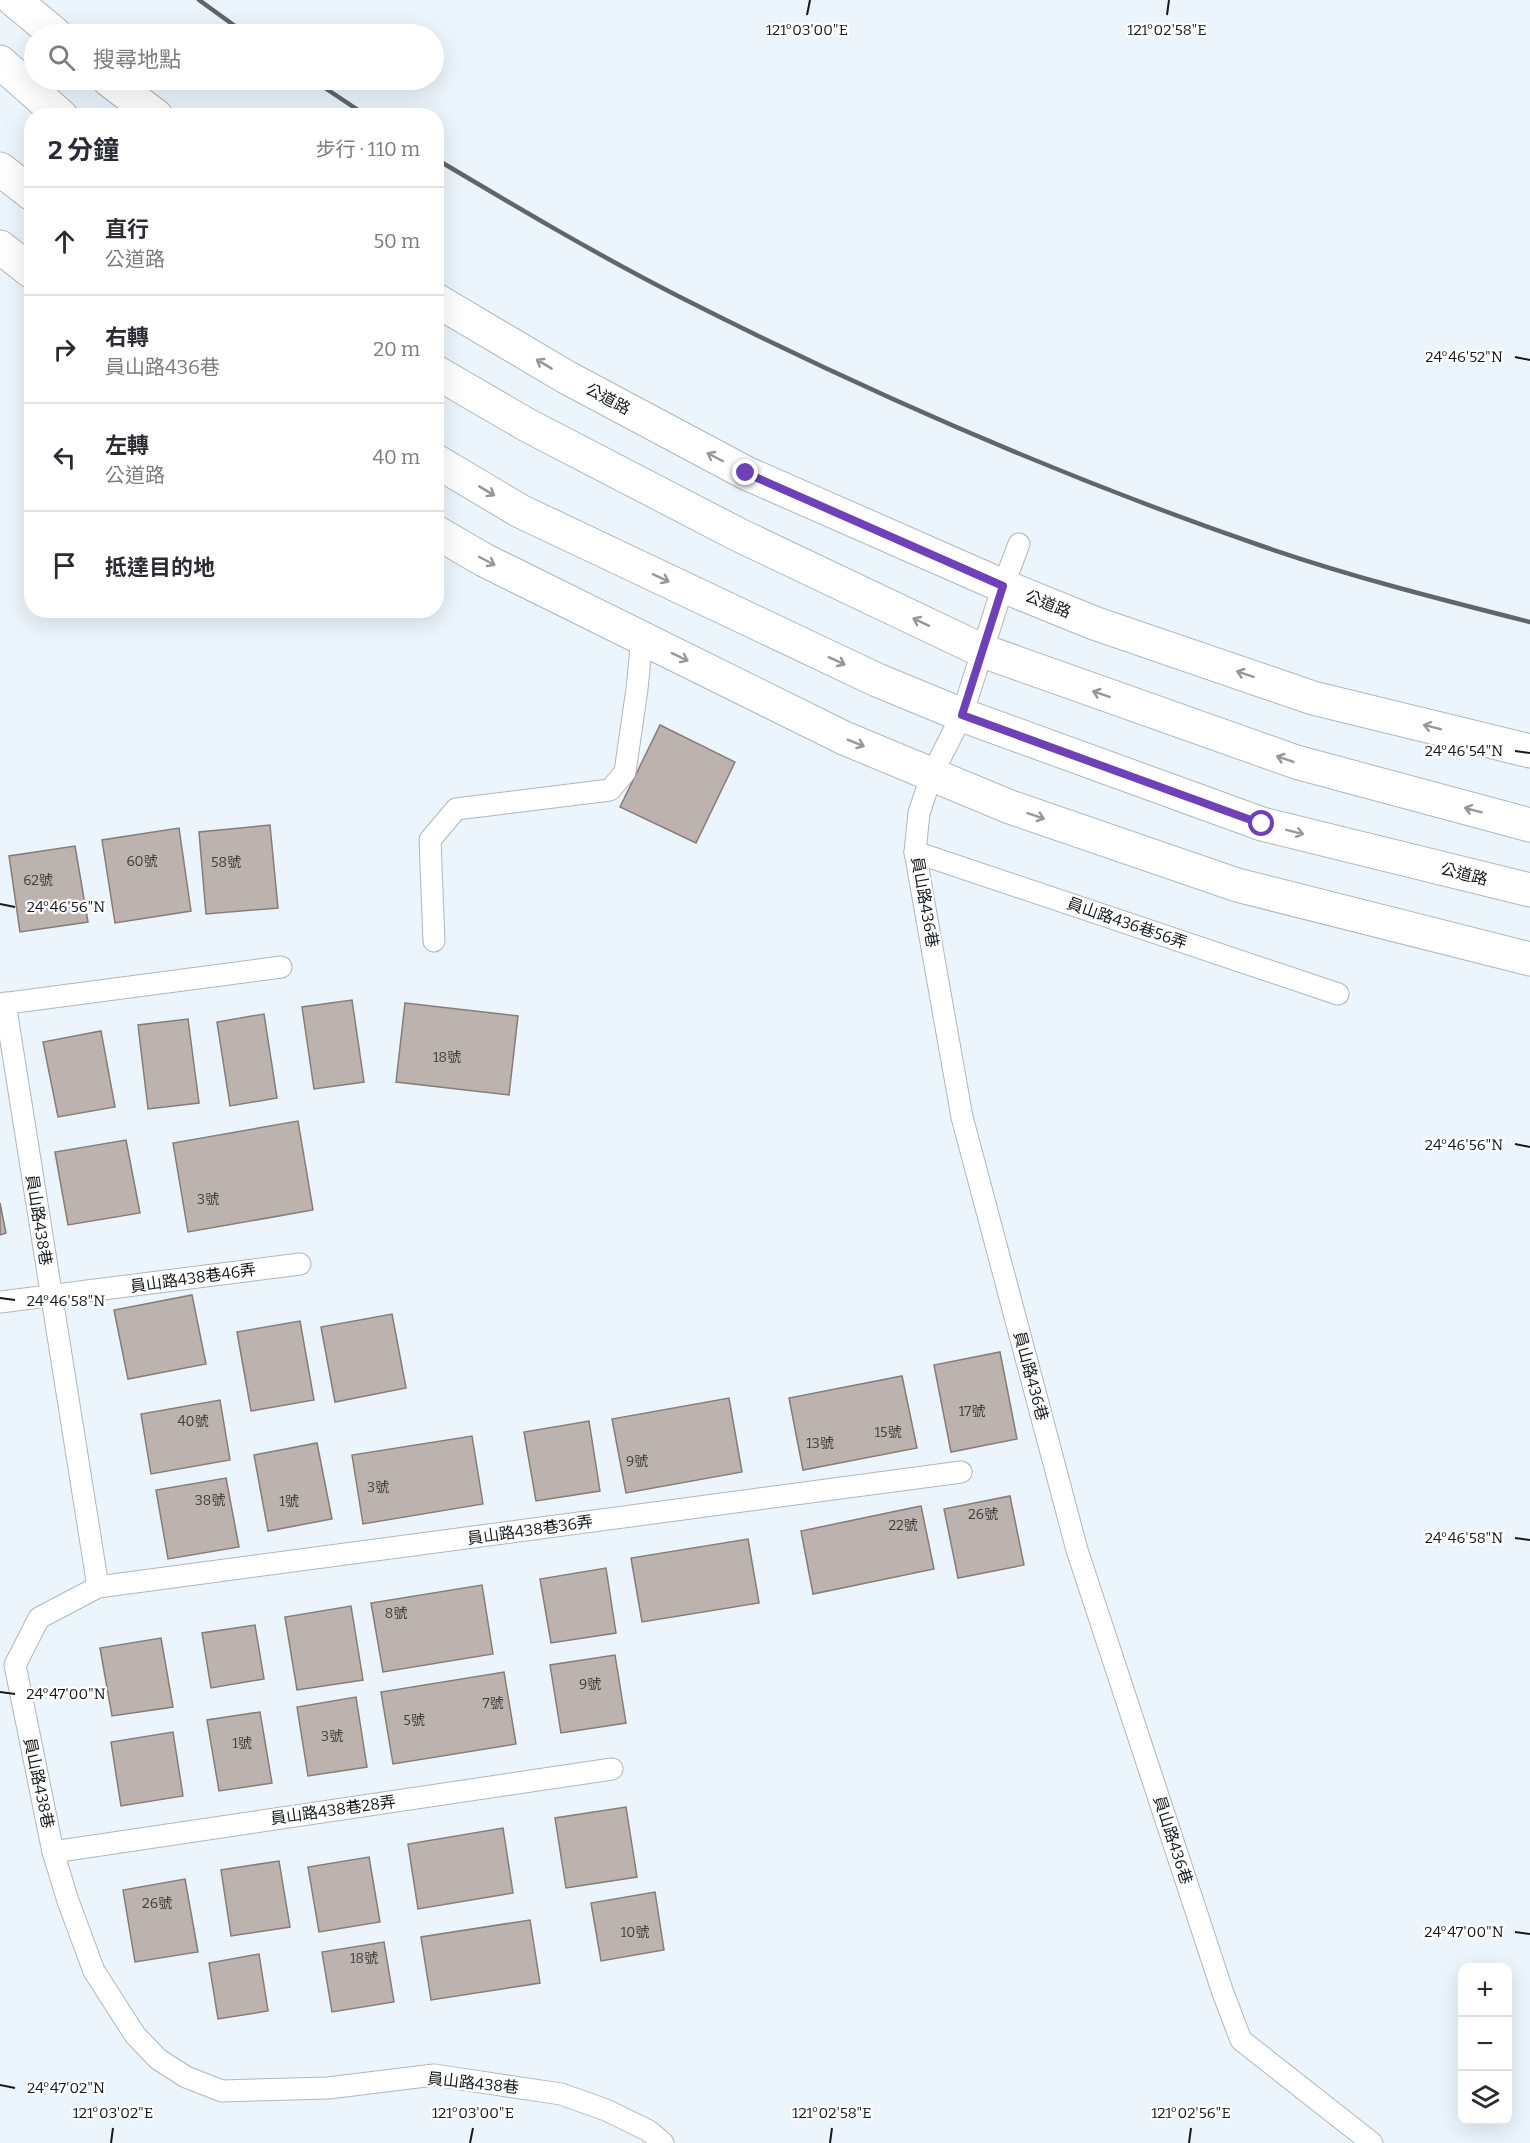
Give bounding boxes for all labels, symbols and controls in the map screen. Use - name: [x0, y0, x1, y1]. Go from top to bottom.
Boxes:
- text: 121°03'00"E: [766, 21, 848, 39]
- text: 121°02'58"E: [1127, 21, 1207, 39]
- search box: [24, 24, 444, 90]
- icon: search: [45, 41, 78, 74]
- text: 搜尋地點: [93, 46, 181, 73]
- text: 2 分鐘: [48, 135, 119, 166]
- text: 步行 · 110 m: [316, 137, 420, 161]
- text: 直行: [105, 216, 149, 243]
- icon: ahead: [48, 225, 81, 258]
- text: 50 m: [373, 229, 420, 253]
- text: 公道路: [105, 247, 165, 271]
- text: 右轉: [105, 324, 149, 351]
- icon: right: [48, 333, 81, 366]
- text: 20 m: [373, 337, 420, 361]
- text: 24°46'52"N: [1425, 348, 1503, 366]
- text: 員山路436巷: [105, 355, 220, 379]
- one-way arrow: [536, 357, 553, 369]
- street label: 公道路: [582, 379, 634, 419]
- text: 左轉: [105, 432, 149, 459]
- icon: left: [48, 441, 81, 474]
- text: 40 m: [372, 445, 420, 469]
- one-way arrow: [707, 451, 725, 462]
- route end: [732, 459, 758, 485]
- text: 公道路: [105, 463, 165, 487]
- one-way arrow: [478, 486, 495, 498]
- icon: arrive: [48, 549, 81, 582]
- text: 抵達目的地: [105, 554, 215, 581]
- one-way arrow: [478, 555, 495, 567]
- one-way arrow: [652, 572, 670, 584]
- street label: 公道路: [1022, 586, 1074, 622]
- one-way arrow: [912, 615, 930, 627]
- one-way arrow: [671, 652, 689, 664]
- one-way arrow: [828, 656, 846, 668]
- one-way arrow: [1236, 668, 1255, 679]
- one-way arrow: [1093, 687, 1111, 698]
- one-way arrow: [1423, 721, 1442, 733]
- one-way arrow: [846, 738, 864, 749]
- text: 24°46'54"N: [1425, 742, 1503, 760]
- one-way arrow: [1276, 752, 1295, 763]
- one-way arrow: [1464, 803, 1483, 815]
- route start: [1248, 810, 1274, 836]
- one-way arrow: [1026, 811, 1045, 822]
- one-way arrow: [1285, 826, 1304, 838]
- house number: 60號: [126, 853, 158, 870]
- house number: 58號: [211, 854, 241, 871]
- street label: 員山路436巷: [908, 855, 942, 949]
- street label: 公道路: [1438, 859, 1490, 889]
- house number: 62號: [23, 872, 53, 889]
- street label: 員山路436巷56弄: [1064, 894, 1190, 952]
- text: 24°46'56"N: [27, 898, 105, 916]
- house number: 18號: [433, 1049, 461, 1066]
- text: 24°46'56"N: [1425, 1136, 1503, 1154]
- street label: 員山路438巷: [22, 1173, 56, 1267]
- house number: 3號: [197, 1191, 219, 1208]
- street label: 員山路438巷46弄: [129, 1260, 257, 1296]
- text: 24°46'58"N: [27, 1292, 105, 1310]
- street label: 員山路436巷: [1010, 1329, 1052, 1423]
- house number: 17號: [959, 1403, 985, 1420]
- house number: 40號: [177, 1413, 209, 1430]
- house number: 15號: [874, 1424, 902, 1441]
- house number: 13號: [806, 1435, 834, 1452]
- house number: 9號: [626, 1453, 648, 1470]
- house number: 3號: [367, 1479, 389, 1496]
- house number: 38號: [195, 1492, 225, 1509]
- house number: 1號: [279, 1493, 299, 1510]
- house number: 26號: [968, 1506, 998, 1523]
- street label: 員山路438巷36弄: [466, 1512, 594, 1548]
- house number: 22號: [888, 1517, 918, 1534]
- text: 24°46'58"N: [1425, 1529, 1503, 1547]
- house number: 8號: [385, 1605, 407, 1622]
- house number: 9號: [579, 1676, 601, 1693]
- text: 24°47'00"N: [26, 1685, 106, 1703]
- house number: 7號: [482, 1695, 504, 1712]
- house number: 5號: [403, 1712, 425, 1729]
- house number: 3號: [321, 1728, 343, 1745]
- house number: 1號: [232, 1735, 252, 1752]
- street label: 員山路438巷: [20, 1736, 58, 1830]
- street label: 員山路438巷28弄: [269, 1792, 397, 1828]
- street label: 員山路436巷: [1150, 1793, 1196, 1887]
- house number: 26號: [142, 1895, 172, 1912]
- text: 24°47'00"N: [1424, 1923, 1504, 1941]
- house number: 10號: [621, 1924, 649, 1941]
- house number: 18號: [350, 1950, 378, 1967]
- map controls: [1458, 1963, 1512, 2125]
- button: +: [1458, 1963, 1512, 2017]
- button: −: [1458, 2017, 1512, 2071]
- street label: 員山路438巷: [426, 2069, 520, 2097]
- button: layers: [1458, 2071, 1512, 2125]
- text: 24°47'02"N: [27, 2079, 105, 2097]
- text: 121°03'02"E: [73, 2104, 153, 2122]
- text: 121°03'00"E: [432, 2104, 514, 2122]
- text: 121°02'58"E: [792, 2104, 872, 2122]
- text: 121°02'56"E: [1151, 2104, 1231, 2122]

